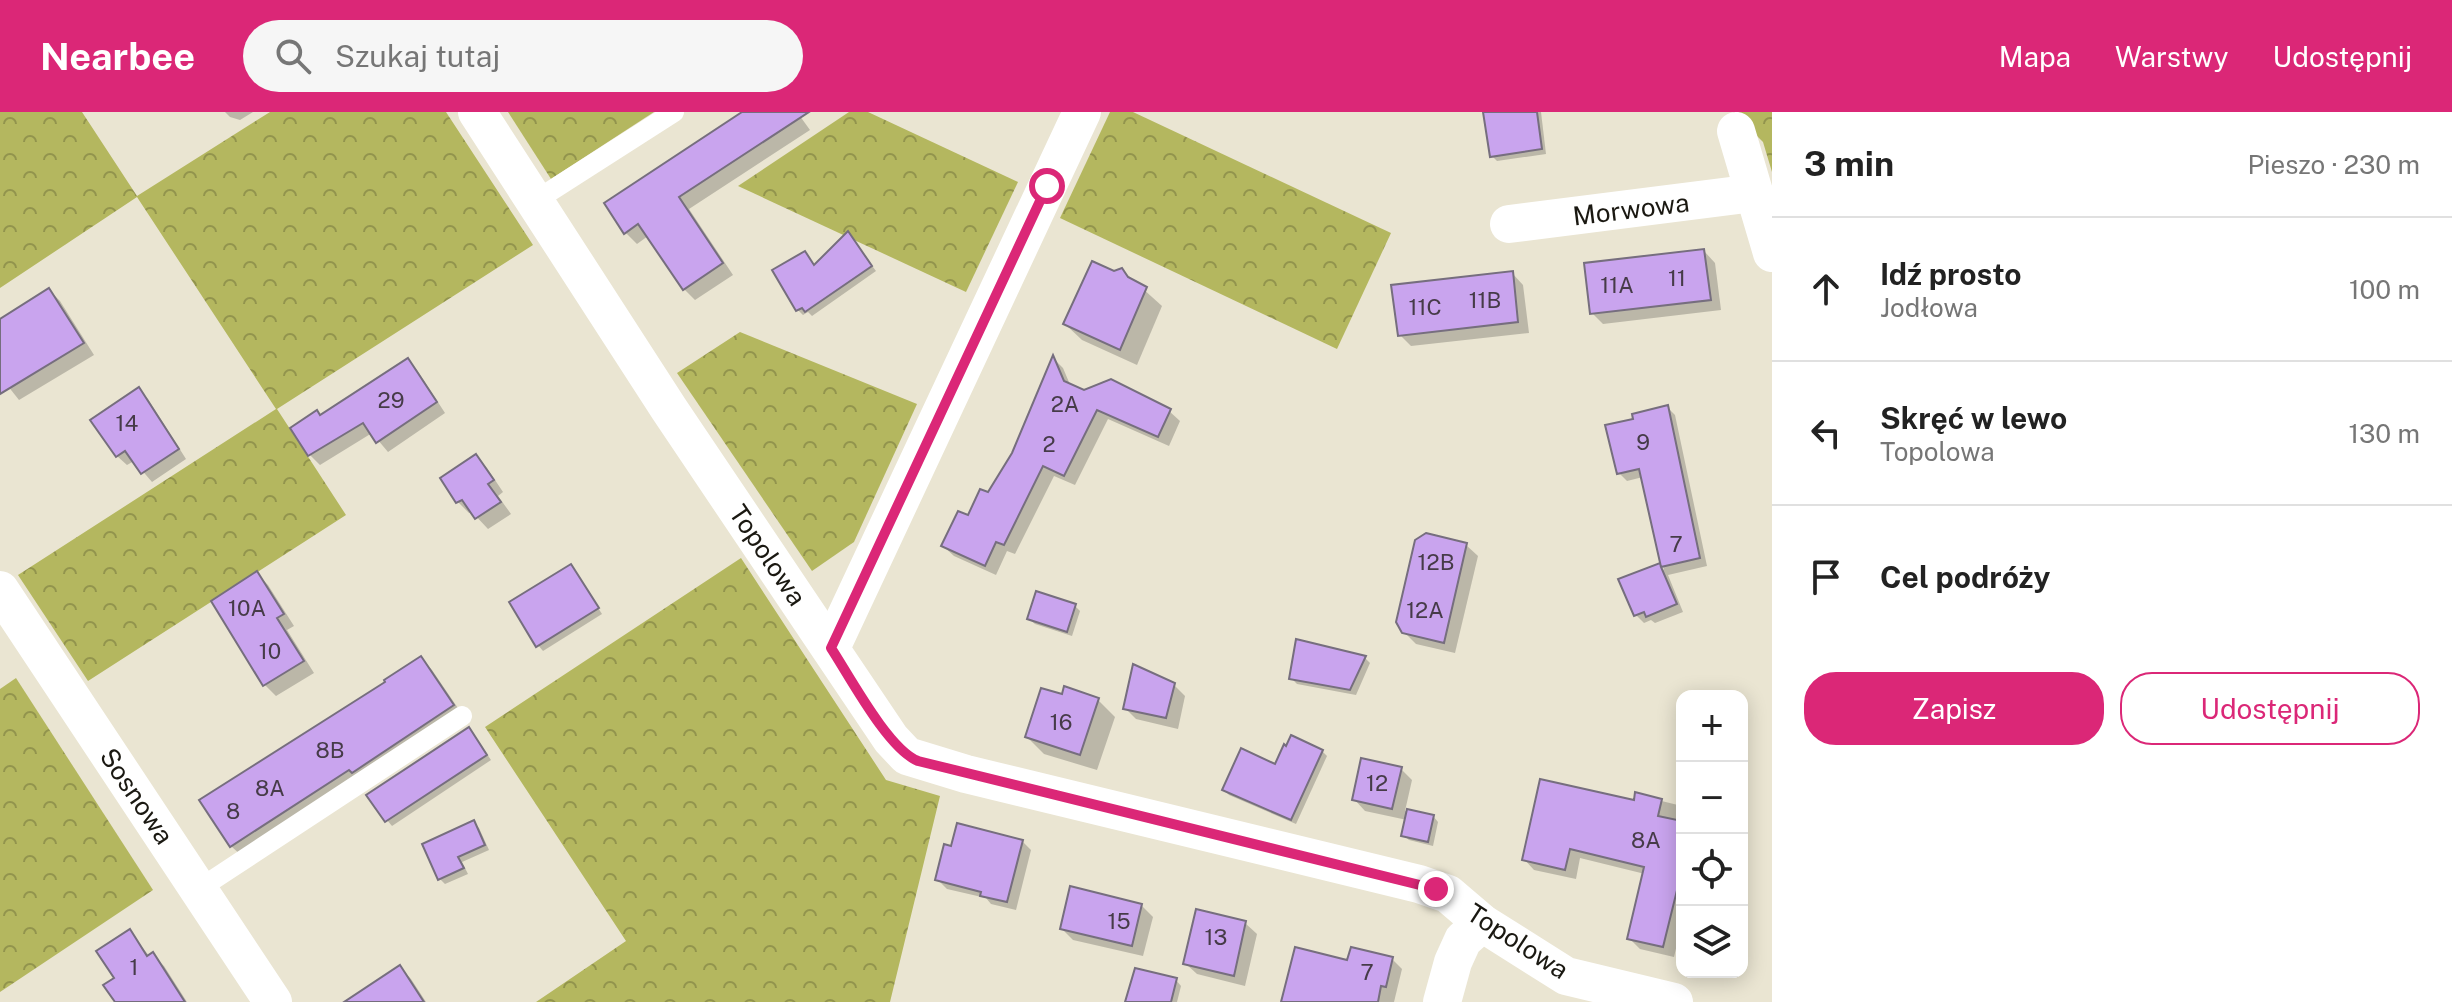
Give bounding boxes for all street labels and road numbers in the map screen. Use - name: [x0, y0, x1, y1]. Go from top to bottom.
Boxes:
- street label: Morwowa: [1571, 186, 1691, 232]
- street label: Topolowa: [723, 499, 813, 611]
- street label: Sosnowa: [94, 742, 180, 850]
- street label: Topolowa: [1461, 897, 1575, 985]

